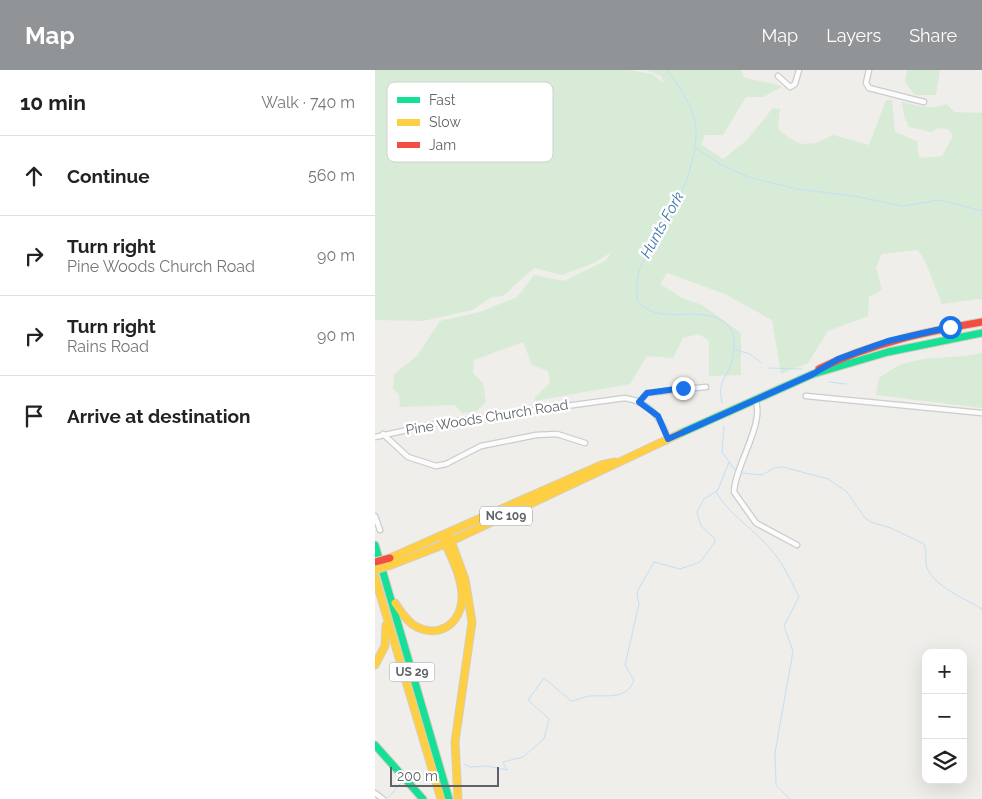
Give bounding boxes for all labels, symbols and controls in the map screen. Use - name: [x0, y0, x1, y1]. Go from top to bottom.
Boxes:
- text: Map: [25, 21, 75, 50]
- text: Map: [762, 25, 798, 46]
- text: Layers: [826, 25, 881, 46]
- text: Share: [909, 25, 957, 46]
- legend: [387, 82, 553, 162]
- text: 10 min: [20, 90, 86, 115]
- text: Fast: [429, 92, 456, 108]
- text: Walk · 740 m: [261, 93, 355, 112]
- text: Slow: [429, 114, 461, 130]
- text: Jam: [429, 137, 456, 153]
- icon: ahead: [20, 162, 48, 190]
- text: Continue: [67, 165, 150, 187]
- text: 560 m: [308, 166, 355, 185]
- water label: Hunts Fork: [636, 189, 688, 261]
- text: Turn right: [67, 235, 156, 257]
- icon: right: [20, 242, 48, 270]
- text: 90 m: [317, 246, 355, 265]
- text: Pine Woods Church Road: [67, 257, 255, 276]
- text: Turn right: [67, 315, 156, 337]
- route start: [939, 316, 962, 339]
- icon: right: [20, 322, 48, 350]
- text: 90 m: [317, 326, 355, 345]
- text: Rains Road: [67, 337, 149, 356]
- route end: [672, 377, 695, 400]
- street label: Pine Woods Church Road: [405, 396, 569, 438]
- icon: arrive: [20, 402, 48, 430]
- text: Arrive at destination: [67, 405, 251, 427]
- road number: NC 109: [480, 506, 532, 526]
- map controls: [922, 649, 967, 784]
- button: +: [922, 649, 967, 694]
- road number: US 29: [390, 662, 435, 682]
- button: −: [922, 694, 967, 739]
- button: layers: [922, 739, 967, 784]
- scale bar: [390, 764, 499, 787]
- text: 200 m: [397, 768, 438, 784]

